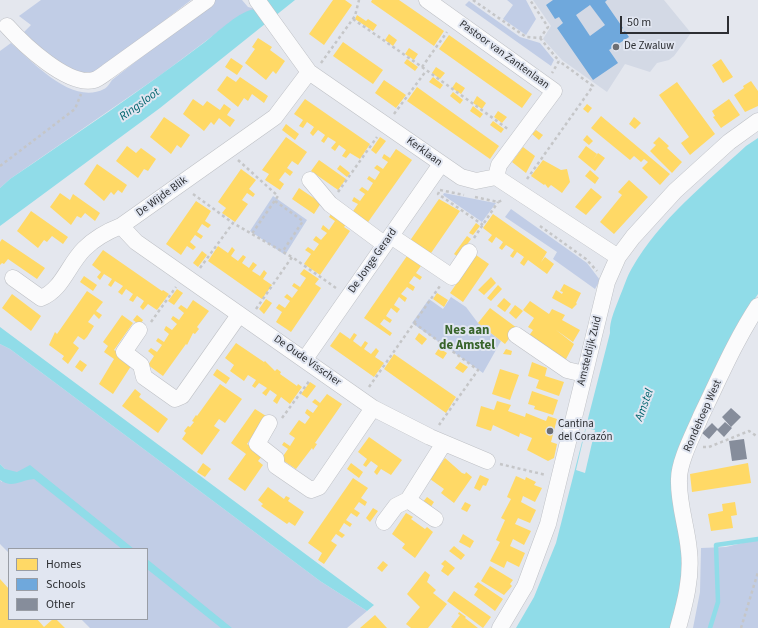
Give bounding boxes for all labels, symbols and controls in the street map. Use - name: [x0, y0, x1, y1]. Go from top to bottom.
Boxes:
- scale bar: [622, 8, 731, 34]
- text: 50 m: [627, 14, 651, 31]
- street label: Pastoor van Zantenlaan: [456, 18, 552, 92]
- place label: De Zwaluw: [624, 40, 674, 54]
- marker: De Zwaluw: [611, 42, 621, 52]
- water label: Ringsloot: [117, 86, 163, 124]
- street label: Kerklaan: [404, 135, 444, 169]
- street label: De Wijde Blik: [134, 174, 190, 220]
- street label: De Jonge Gerard: [346, 226, 400, 296]
- street label: Amsteldijk Zuid: [575, 315, 605, 387]
- district label: Nes aan de Amstel: [439, 323, 495, 354]
- street label: De Oude Visscher: [271, 333, 343, 389]
- street label: Rondehoep West: [681, 378, 725, 454]
- water label: Amstel: [633, 387, 657, 423]
- place label: Cantina del Corazón: [558, 418, 612, 444]
- marker: Cantina del Corazón: [545, 426, 555, 436]
- legend: [8, 548, 148, 620]
- text: Homes: [46, 556, 81, 573]
- text: Schools: [46, 576, 86, 593]
- text: Other: [46, 596, 75, 613]

